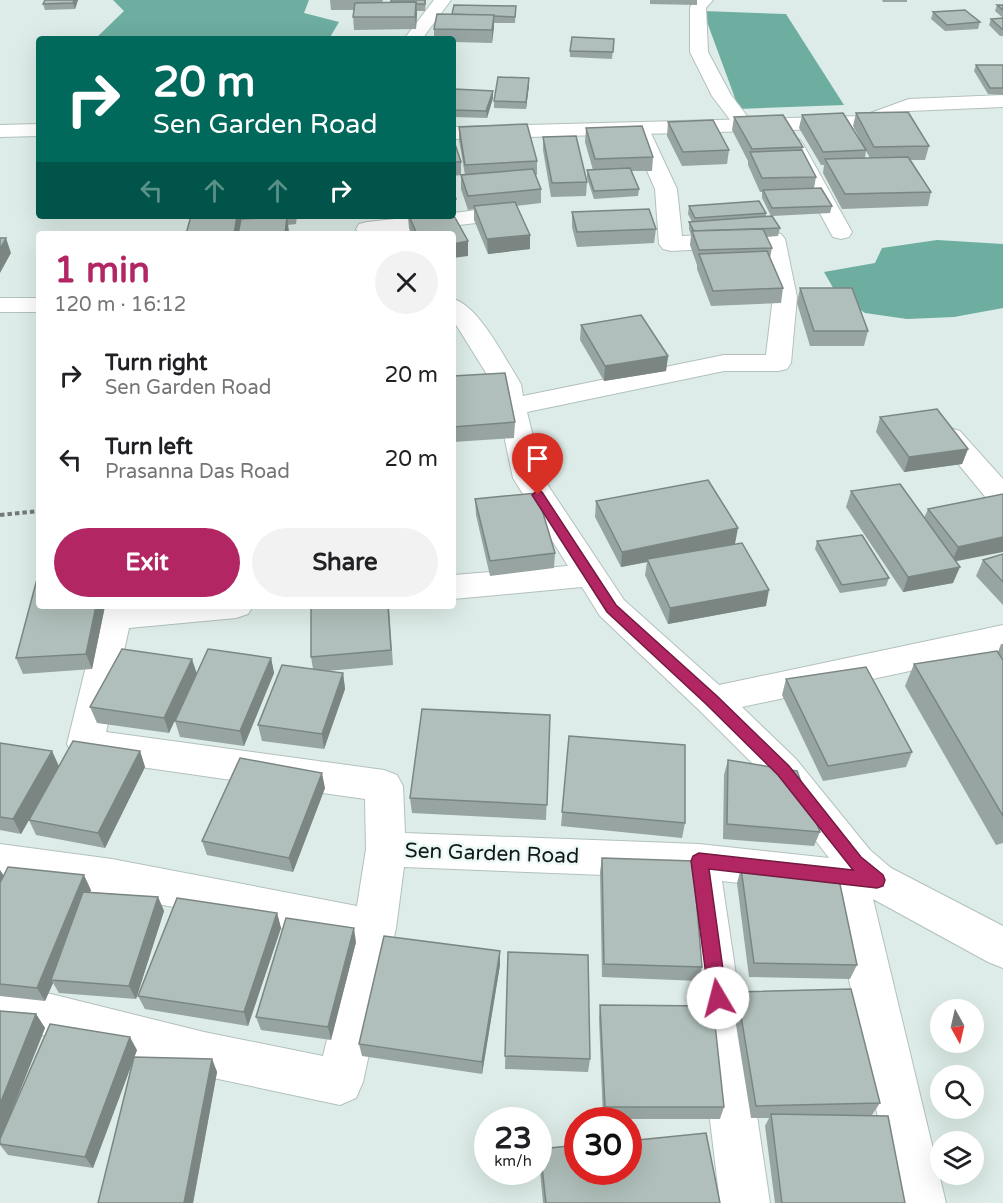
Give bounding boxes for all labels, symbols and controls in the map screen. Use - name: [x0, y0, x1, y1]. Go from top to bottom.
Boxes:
- text: 20 m: [153, 57, 255, 108]
- icon: right: [54, 60, 132, 138]
- text: Sen Garden Road: [153, 108, 378, 141]
- icon: left: [135, 174, 168, 207]
- icon: ahead: [198, 174, 231, 207]
- icon: ahead: [261, 174, 294, 207]
- icon: right: [324, 174, 357, 207]
- text: 1 min: [54, 249, 150, 292]
- button: close: [375, 251, 438, 314]
- text: 120 m · 16:12: [54, 293, 186, 317]
- text: Turn right: [105, 350, 207, 376]
- icon: right: [54, 359, 87, 392]
- text: 20 m: [384, 362, 438, 388]
- text: Sen Garden Road: [105, 376, 271, 400]
- pin: [512, 433, 563, 495]
- text: Turn left: [105, 434, 193, 460]
- icon: arrive: [521, 442, 554, 475]
- icon: left: [54, 443, 87, 476]
- text: 20 m: [384, 446, 438, 472]
- text: Prasanna Das Road: [105, 460, 290, 484]
- button: Exit: [54, 528, 240, 597]
- button: Share: [252, 528, 438, 597]
- street label: Sen Garden Road: [404, 838, 580, 869]
- position arrow: [686, 966, 750, 1030]
- north arrow: [930, 999, 984, 1053]
- map controls: [930, 999, 984, 1185]
- button: search: [930, 1065, 984, 1119]
- speed limit sign: 30: [564, 1107, 642, 1185]
- text: 23: [494, 1120, 532, 1157]
- button: layers: [930, 1131, 984, 1185]
- text: km/h: [494, 1152, 532, 1170]

